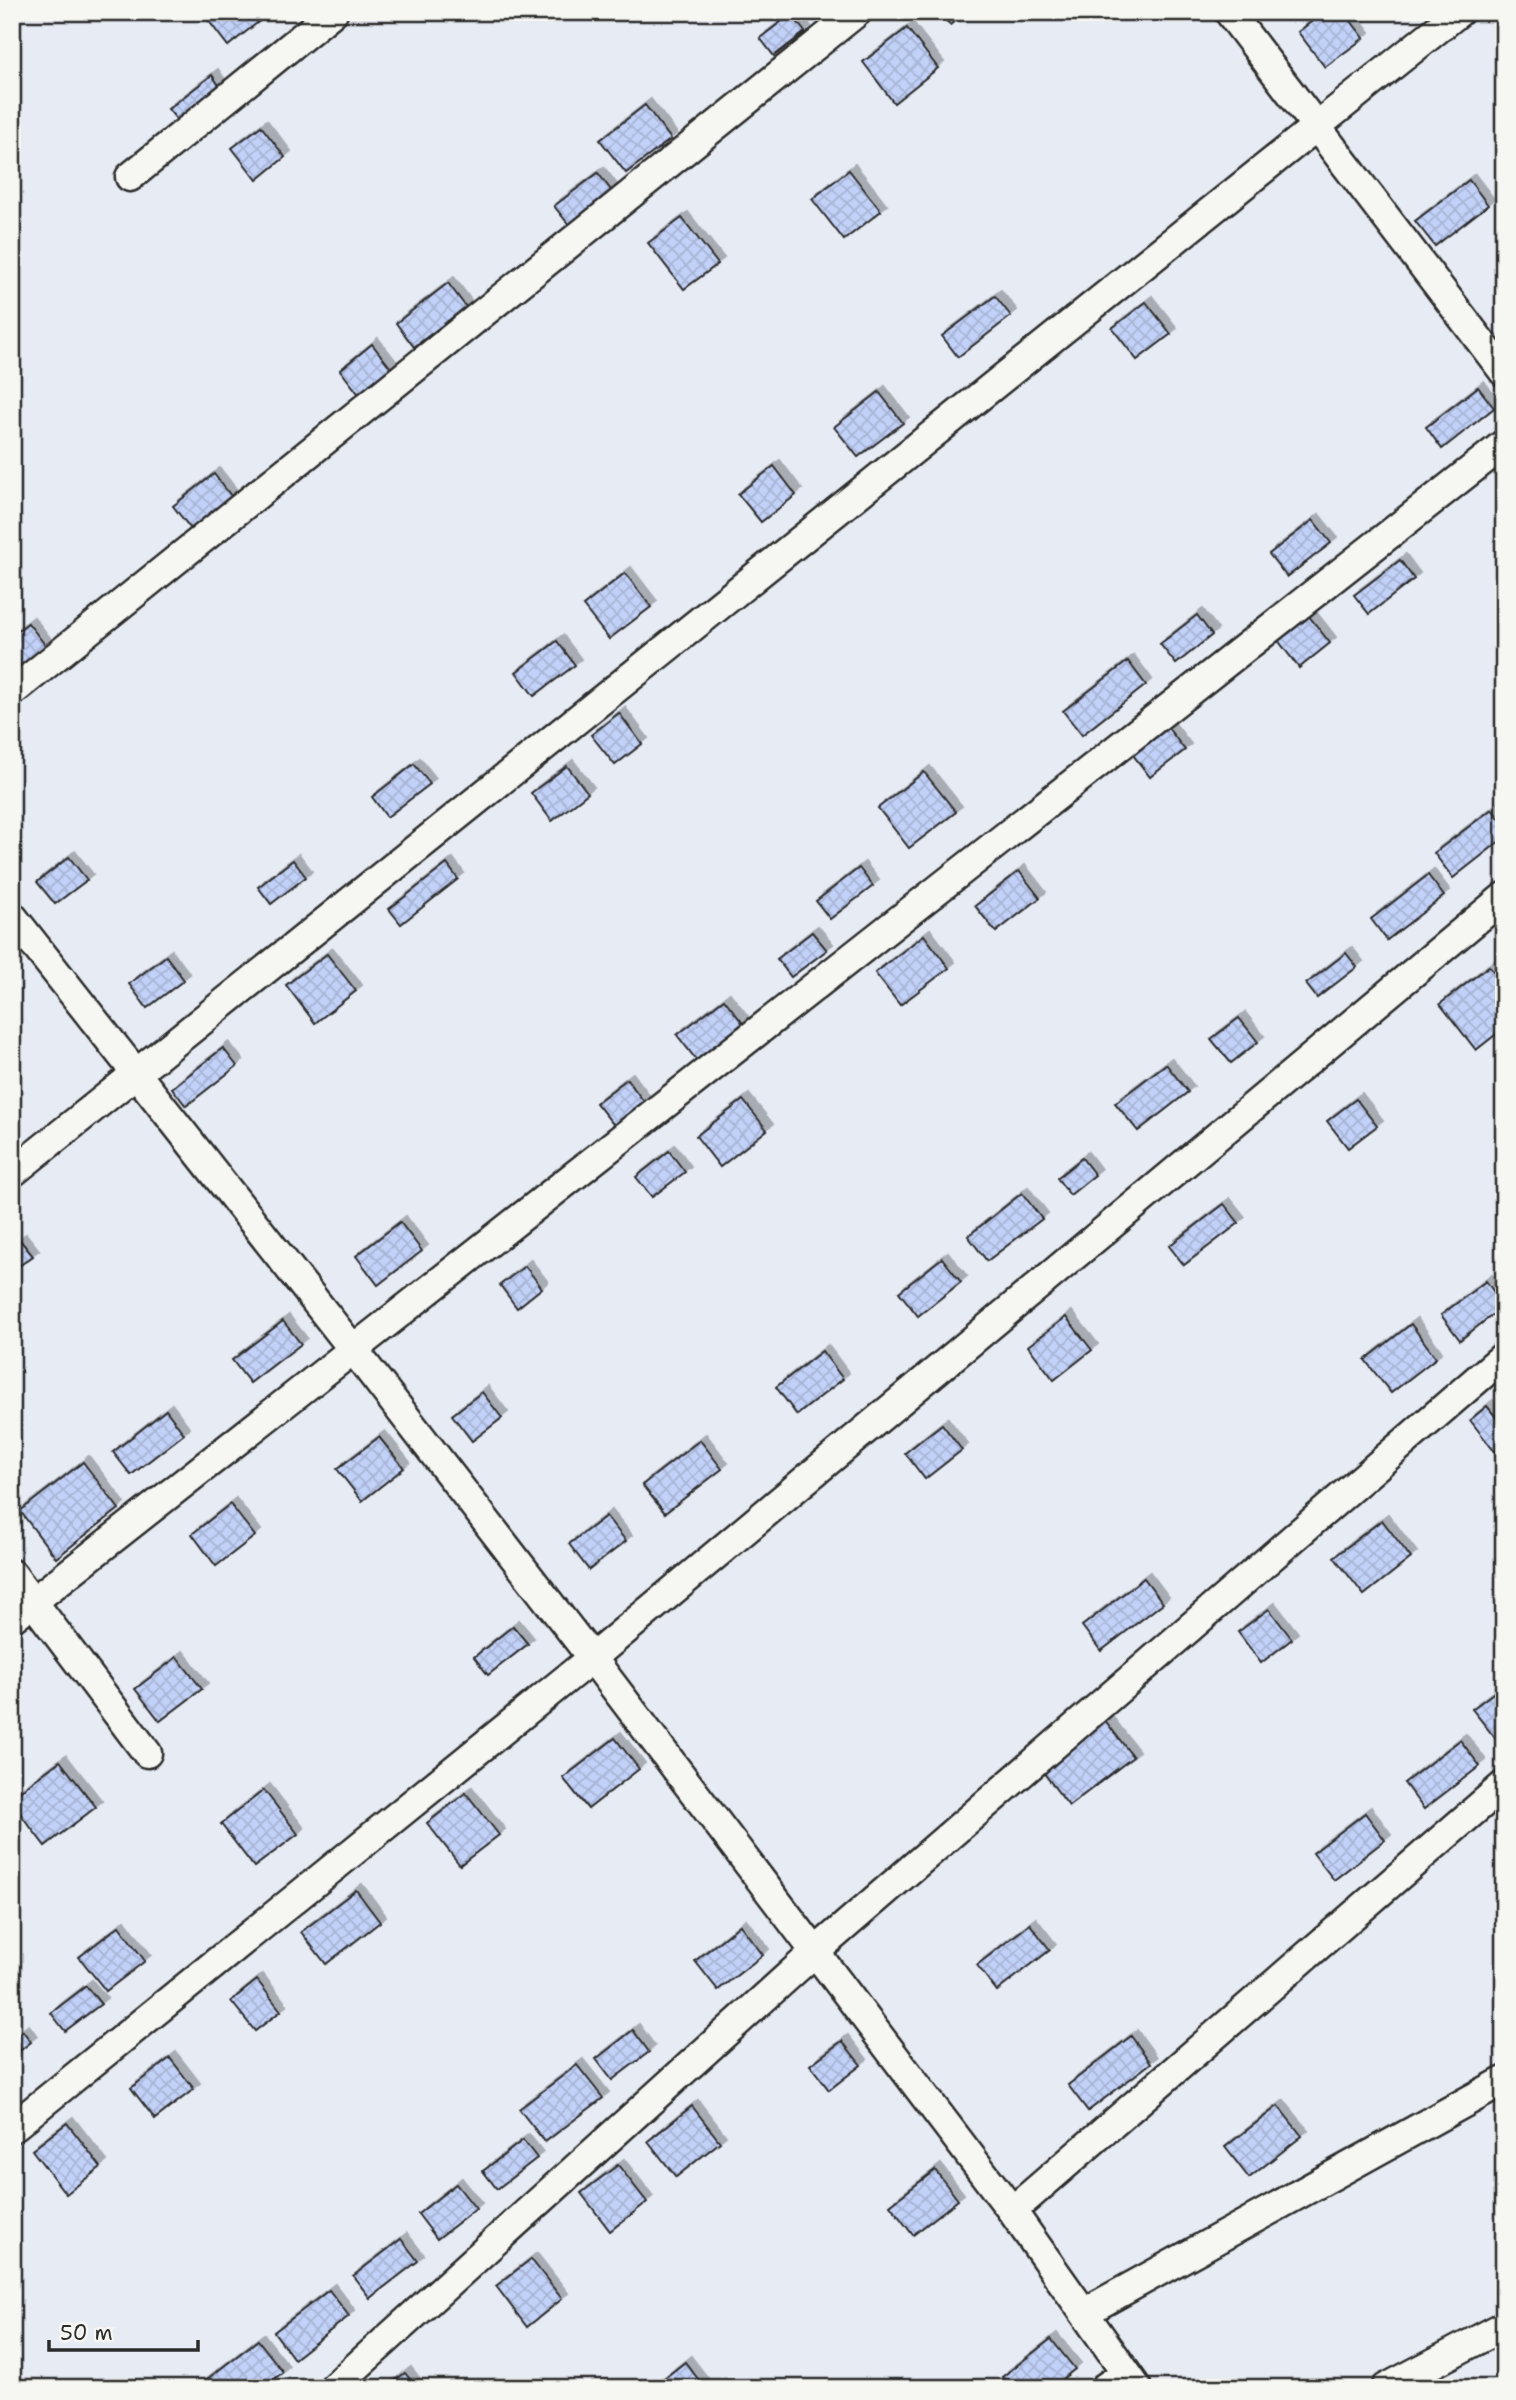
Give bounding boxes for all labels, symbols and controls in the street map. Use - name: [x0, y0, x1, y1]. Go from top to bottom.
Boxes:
- scale bar: [49, 2309, 198, 2353]
- text: 50 m: [60, 2319, 113, 2347]

